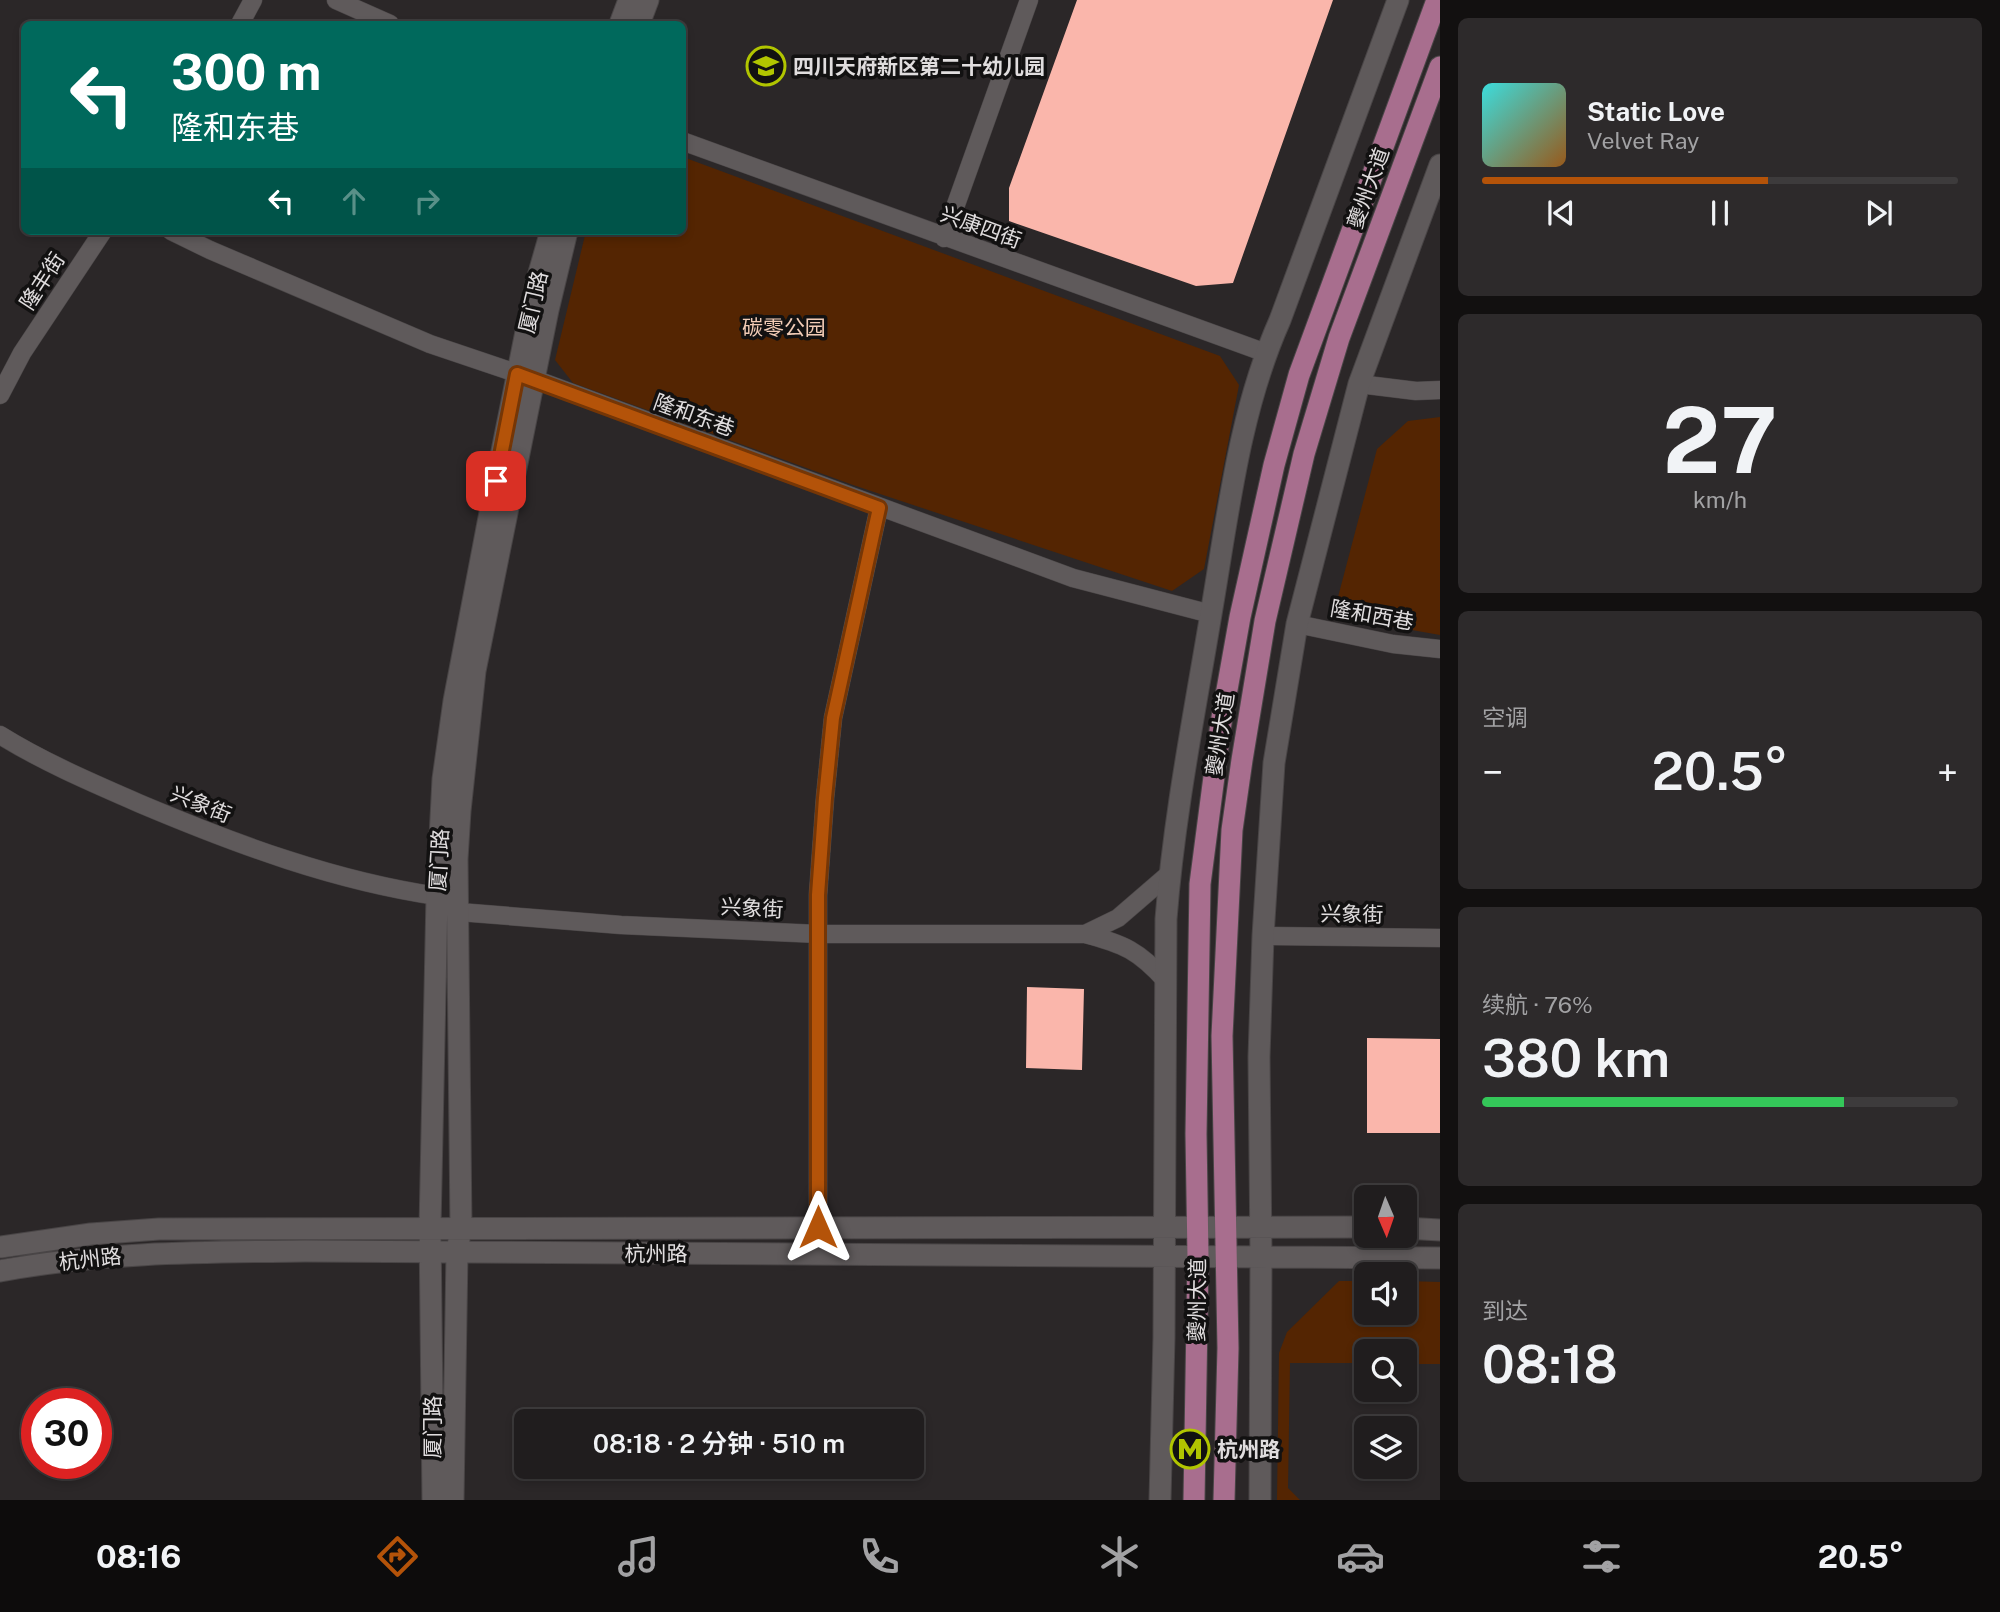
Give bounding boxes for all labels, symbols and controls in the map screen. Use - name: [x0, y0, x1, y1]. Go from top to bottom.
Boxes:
- text: 300 m: [171, 43, 321, 101]
- school or university icon: 四川天府新区第二十幼儿园: [745, 45, 787, 87]
- icon: left: [56, 49, 147, 140]
- place label: 四川天府新区第二十幼儿园: [793, 54, 1045, 79]
- text: Static Love: [1587, 96, 1725, 127]
- text: 隆和东巷: [171, 109, 299, 146]
- text: Velvet Ray: [1587, 127, 1699, 154]
- street label: 夔州大道: [1342, 144, 1394, 232]
- icon: left: [262, 182, 300, 220]
- icon: ahead: [335, 182, 373, 220]
- icon: right: [408, 182, 446, 220]
- icon: previous: [1542, 194, 1580, 232]
- icon: pause: [1701, 194, 1739, 232]
- icon: next: [1860, 194, 1898, 232]
- street label: 兴康四街: [937, 201, 1025, 253]
- street label: 隆丰街: [14, 248, 70, 314]
- street label: 厦门路: [514, 268, 552, 336]
- park label: 碳零公园: [742, 315, 826, 340]
- text: 27: [1663, 387, 1777, 493]
- street label: 隆和东巷: [650, 389, 738, 441]
- pin: [466, 451, 526, 511]
- icon: arrive: [477, 462, 515, 500]
- text: km/h: [1693, 486, 1747, 513]
- street label: 隆和西巷: [1328, 595, 1416, 635]
- street label: 夔州大道: [1201, 691, 1239, 777]
- text: 空调: [1482, 704, 1528, 731]
- text: 20.5°: [1652, 741, 1788, 802]
- text: −: [1482, 750, 1503, 795]
- text: +: [1937, 750, 1958, 795]
- street label: 兴象街: [167, 781, 235, 827]
- street label: 厦门路: [425, 828, 453, 892]
- street label: 兴象街: [720, 894, 784, 922]
- street label: 兴象街: [1320, 901, 1384, 927]
- text: 续航 · 76%: [1482, 991, 1593, 1018]
- text: 380 km: [1482, 1028, 1670, 1089]
- north arrow: [1354, 1185, 1418, 1248]
- map controls: [1354, 1185, 1417, 1479]
- position arrow: [781, 1190, 855, 1264]
- street label: 杭州路: [625, 1241, 688, 1266]
- street label: 杭州路: [57, 1243, 123, 1275]
- street label: 夔州大道: [1184, 1258, 1210, 1342]
- button: sound: [1354, 1262, 1417, 1325]
- text: 到达: [1482, 1297, 1528, 1324]
- text: 08:18: [1482, 1334, 1618, 1395]
- button: search: [1354, 1339, 1417, 1402]
- speed limit sign: 30: [21, 1388, 112, 1479]
- street label: 厦门路: [420, 1396, 445, 1459]
- button: layers: [1354, 1416, 1417, 1479]
- text: 08:18 · 2 分钟 · 510 m: [593, 1428, 845, 1459]
- metro station icon: 杭州路: [1169, 1428, 1211, 1470]
- place label: 杭州路: [1217, 1437, 1280, 1462]
- icon: directions: [373, 1532, 422, 1581]
- icon: music: [614, 1532, 663, 1581]
- icon: phone: [855, 1532, 904, 1581]
- icon: climate: [1095, 1532, 1144, 1581]
- icon: car: [1336, 1532, 1385, 1581]
- icon: filters: [1577, 1532, 1626, 1581]
- text: 08:16: [96, 1538, 181, 1575]
- text: 20.5°: [1818, 1538, 1904, 1575]

